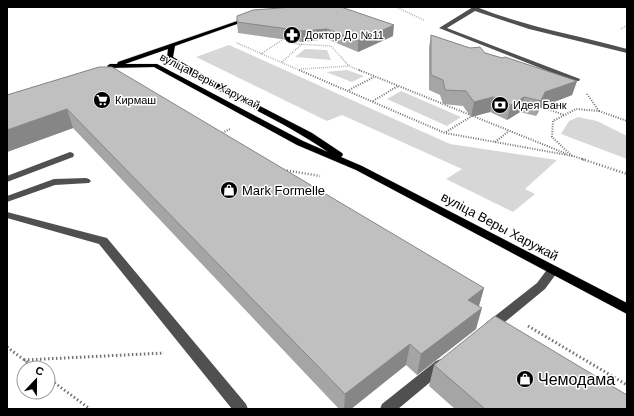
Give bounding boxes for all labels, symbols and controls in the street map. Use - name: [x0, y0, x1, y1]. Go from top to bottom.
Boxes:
- pharmacy icon: Доктор До №11: [282, 25, 302, 45]
- place label: Доктор До №11: [305, 29, 384, 41]
- street label: вуліца Веры Харужай: [158, 51, 262, 111]
- supermarket icon: Кирмаш: [92, 90, 112, 110]
- place label: Кирмаш: [115, 94, 156, 106]
- bank icon: Идея Банк: [490, 95, 510, 115]
- place label: Идея Банк: [513, 99, 567, 111]
- shop icon: Mark Formelle: [219, 180, 239, 200]
- place label: Mark Formelle: [242, 183, 325, 198]
- street label: вуліца Веры Харужай: [439, 189, 561, 264]
- north arrow: [16, 360, 56, 400]
- text: С: [34, 364, 46, 378]
- shop icon: Чемодама: [515, 369, 535, 389]
- place label: Чемодама: [538, 371, 615, 388]

